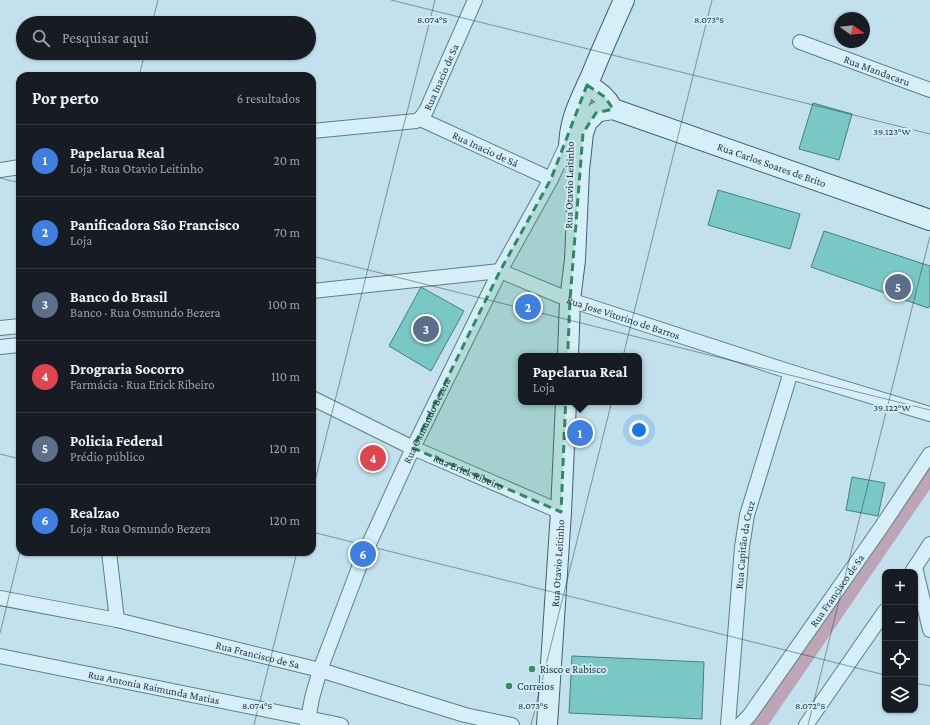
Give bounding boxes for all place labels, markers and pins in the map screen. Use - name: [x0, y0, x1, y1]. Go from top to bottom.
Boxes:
- pin: 5: [885, 272, 911, 302]
- pin: 2: [515, 292, 541, 322]
- pin: 3: [413, 314, 439, 344]
- pin: 1: [567, 418, 593, 448]
- pin: 4: [360, 443, 386, 473]
- pin: 6: [350, 539, 376, 569]
- place label: Risco e Rabisco: [540, 663, 607, 675]
- marker: Risco e Rabisco: [527, 664, 537, 674]
- place label: Correios: [517, 680, 554, 692]
- marker: Correios: [504, 681, 514, 691]

